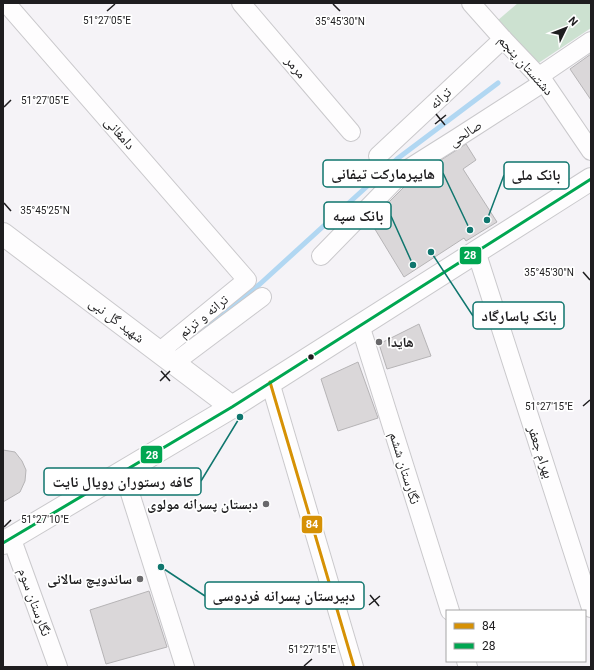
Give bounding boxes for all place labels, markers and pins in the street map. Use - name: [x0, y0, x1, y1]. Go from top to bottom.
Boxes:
- callout: هایپرمارکت تیفانی: [323, 160, 443, 187]
- callout: بانک ملی: [504, 162, 569, 189]
- callout: بانک سپه: [324, 202, 391, 229]
- callout: بانک پاسارگاد: [473, 302, 564, 329]
- place label: هایدا: [387, 334, 414, 350]
- marker: هایدا: [374, 337, 384, 347]
- unlabelled marker: [306, 352, 316, 362]
- callout: کافه رستوران رویال نایت: [44, 468, 201, 495]
- place label: دبستان پسرانه مولوی: [147, 496, 258, 513]
- marker: دبستان پسرانه مولوی: [261, 499, 271, 509]
- place label: ساندویچ سالانی: [47, 571, 132, 588]
- marker: ساندویچ سالانی: [135, 574, 145, 584]
- callout: دبیرستان پسرانه فردوسی: [205, 582, 364, 609]

